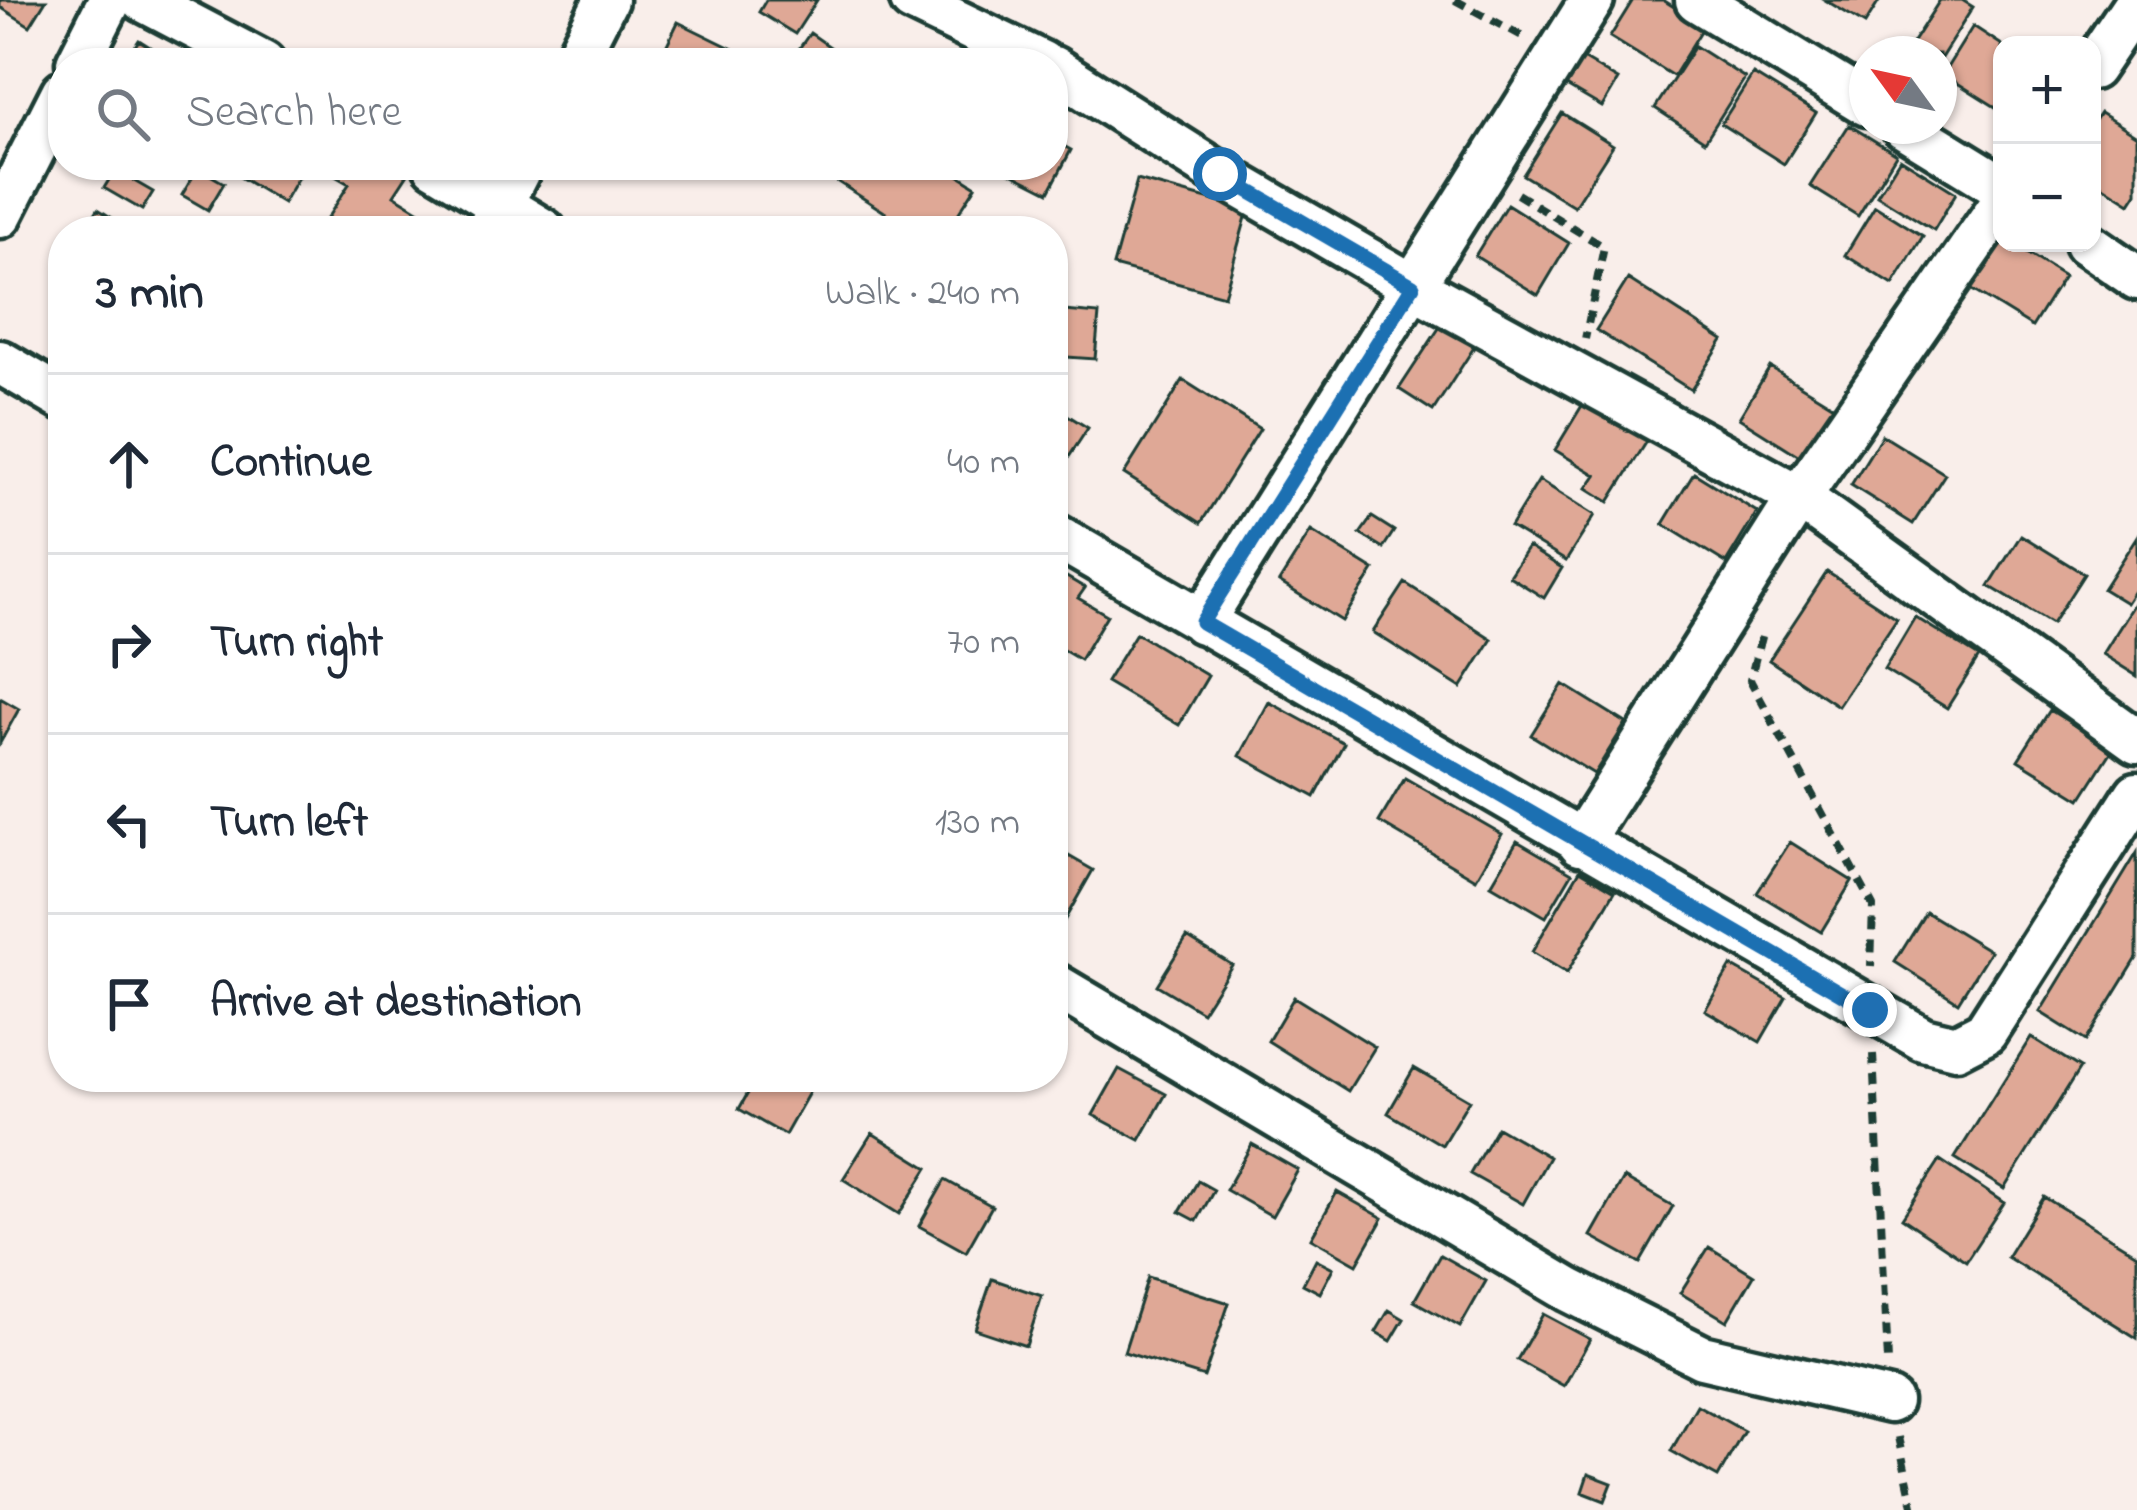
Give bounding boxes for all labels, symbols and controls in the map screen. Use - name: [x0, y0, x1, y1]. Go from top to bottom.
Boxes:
- north arrow: [1849, 36, 1957, 144]
- map controls: [1993, 36, 2101, 252]
- button: +: [1993, 36, 2101, 144]
- search box: [48, 48, 1068, 180]
- icon: search: [90, 81, 156, 147]
- text: Search here: [186, 81, 402, 147]
- button: −: [1993, 144, 2101, 252]
- route start: [1193, 147, 1247, 201]
- text: 3 min: [96, 257, 204, 332]
- text: Walk · 240 m: [825, 266, 1020, 323]
- icon: ahead: [96, 431, 162, 497]
- text: Continue: [210, 431, 371, 497]
- text: 40 m: [947, 435, 1020, 492]
- icon: right: [96, 611, 162, 677]
- text: Turn right: [210, 611, 383, 677]
- text: 70 m: [947, 615, 1020, 672]
- icon: left: [96, 791, 162, 857]
- text: Turn left: [210, 791, 368, 857]
- text: 130 m: [935, 795, 1020, 852]
- icon: arrive: [96, 971, 162, 1037]
- text: Arrive at destination: [210, 971, 581, 1037]
- route end: [1843, 983, 1897, 1037]

